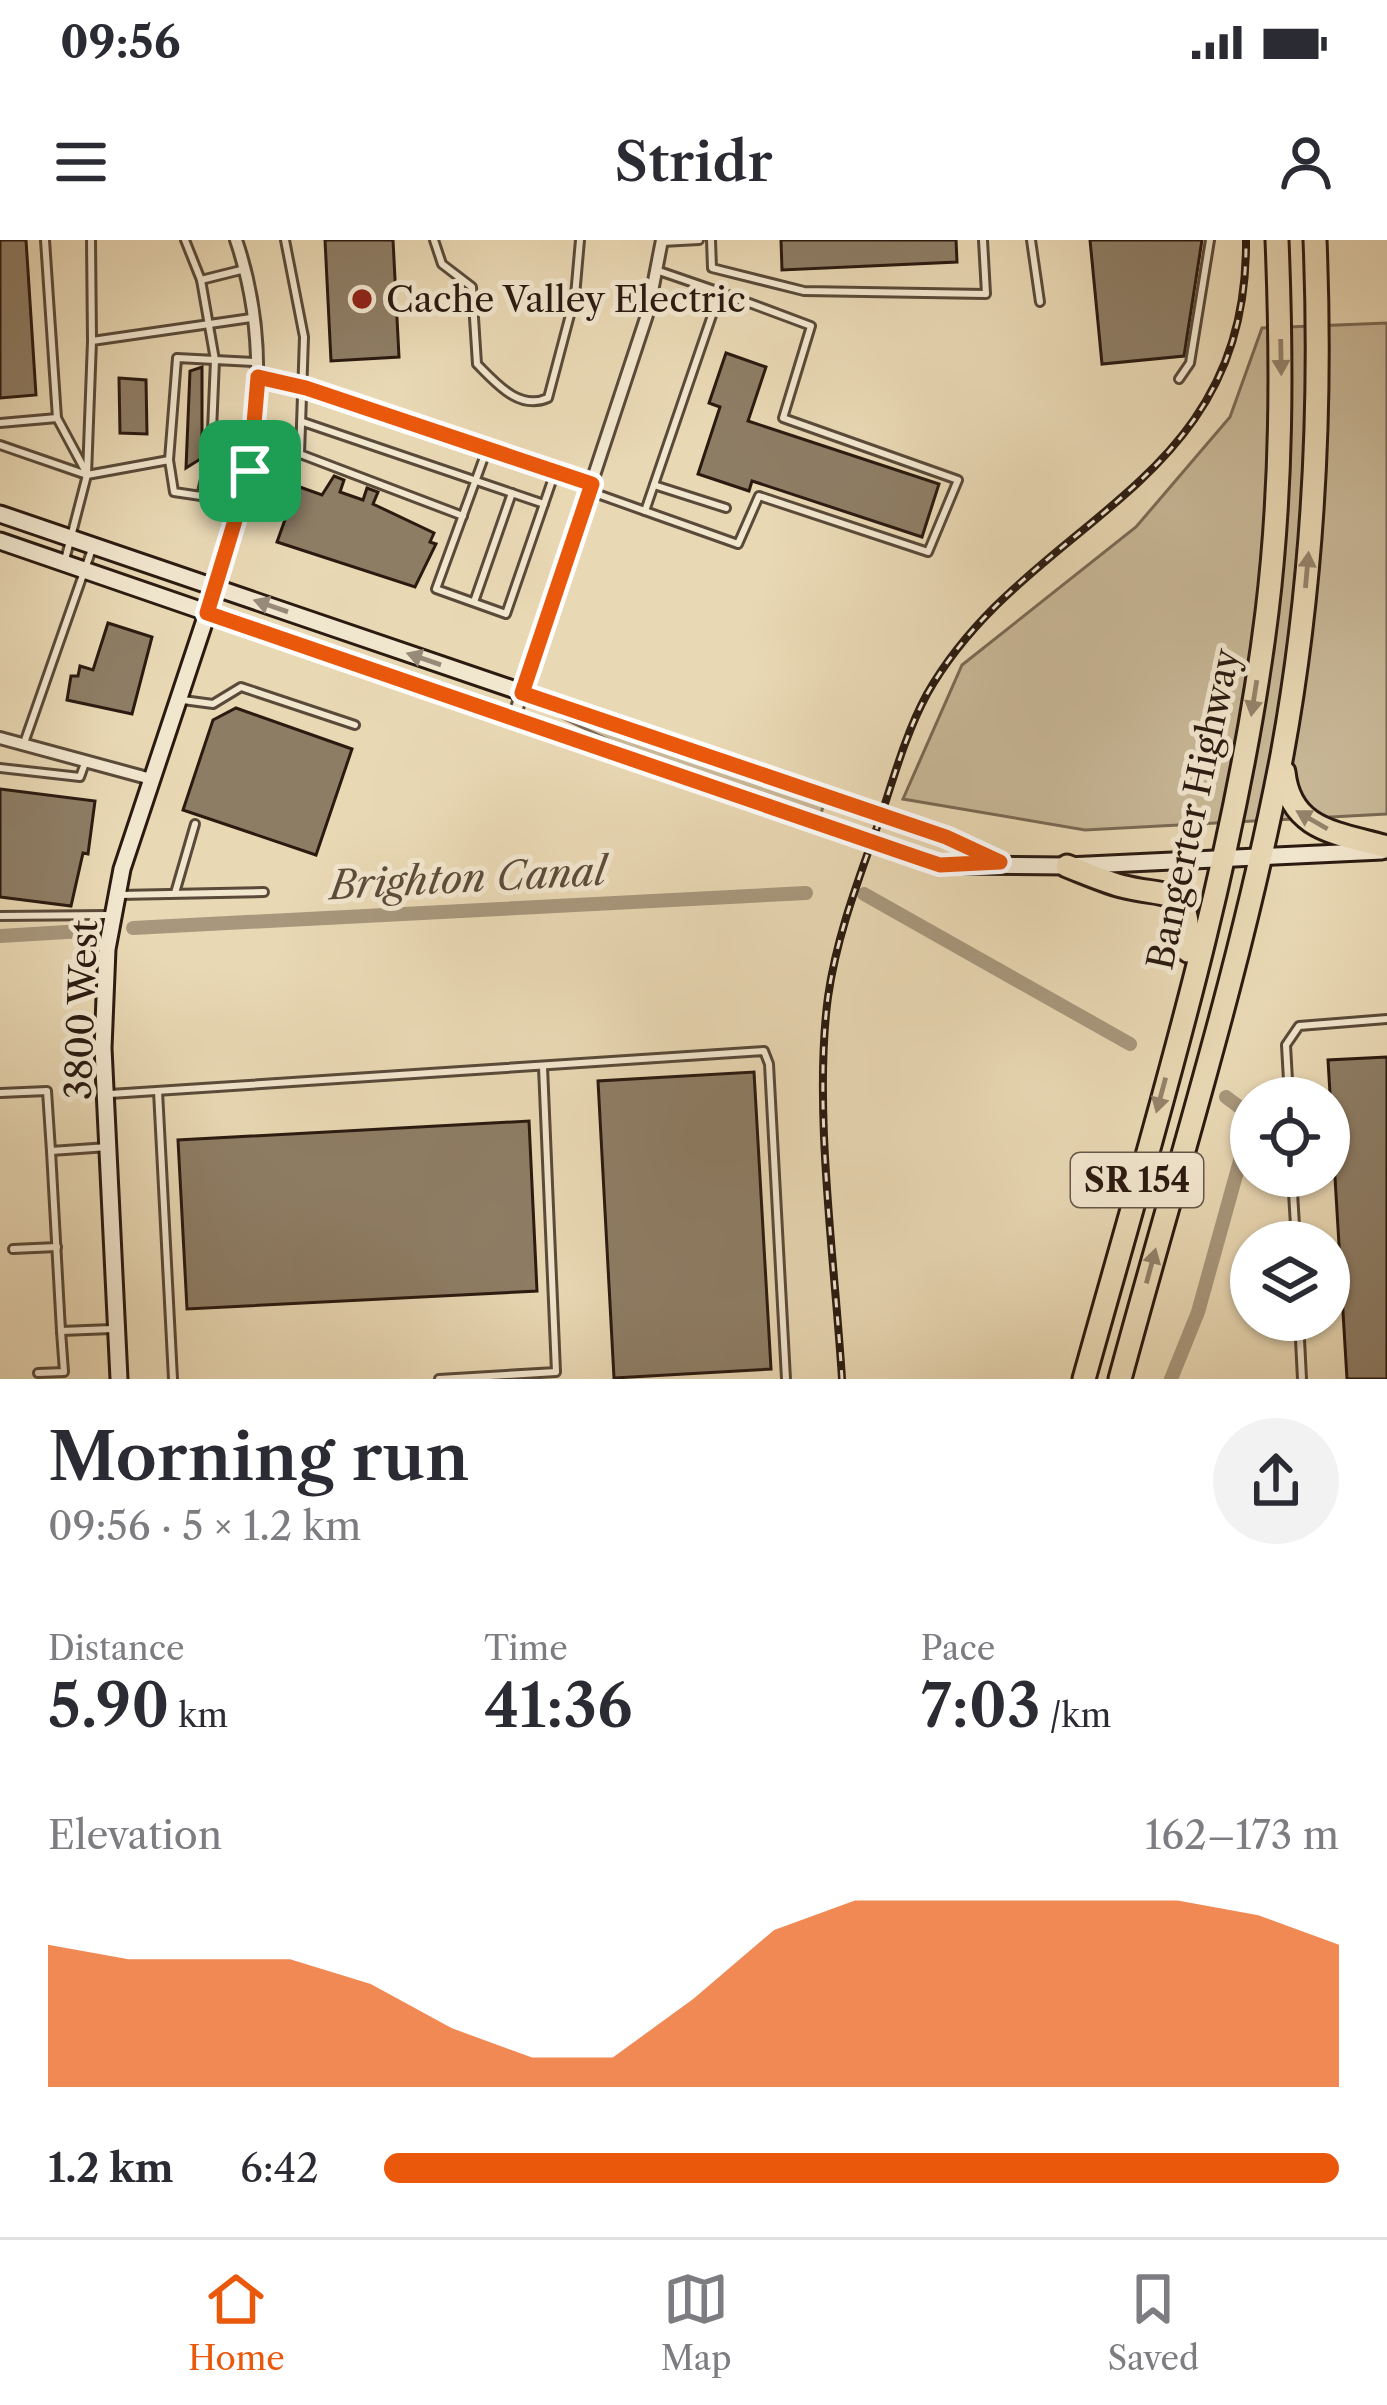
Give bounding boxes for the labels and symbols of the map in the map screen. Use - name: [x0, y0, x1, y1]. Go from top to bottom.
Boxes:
- place label: Cache Valley Electric: [386, 277, 746, 321]
- marker: Cache Valley Electric: [349, 286, 375, 312]
- one-way arrow: [1272, 339, 1291, 377]
- pin: [199, 420, 301, 522]
- one-way arrow: [1298, 551, 1317, 588]
- one-way arrow: [253, 596, 289, 614]
- street label: Bangerter Highway: [1137, 644, 1249, 974]
- one-way arrow: [406, 649, 442, 667]
- one-way arrow: [1245, 680, 1264, 717]
- one-way arrow: [1295, 811, 1329, 832]
- water label: Brighton Canal: [325, 847, 612, 909]
- street label: 3800 West: [56, 919, 106, 1101]
- one-way arrow: [1150, 1077, 1169, 1114]
- road number: SR 154: [1071, 1153, 1203, 1207]
- one-way arrow: [1142, 1247, 1161, 1284]

